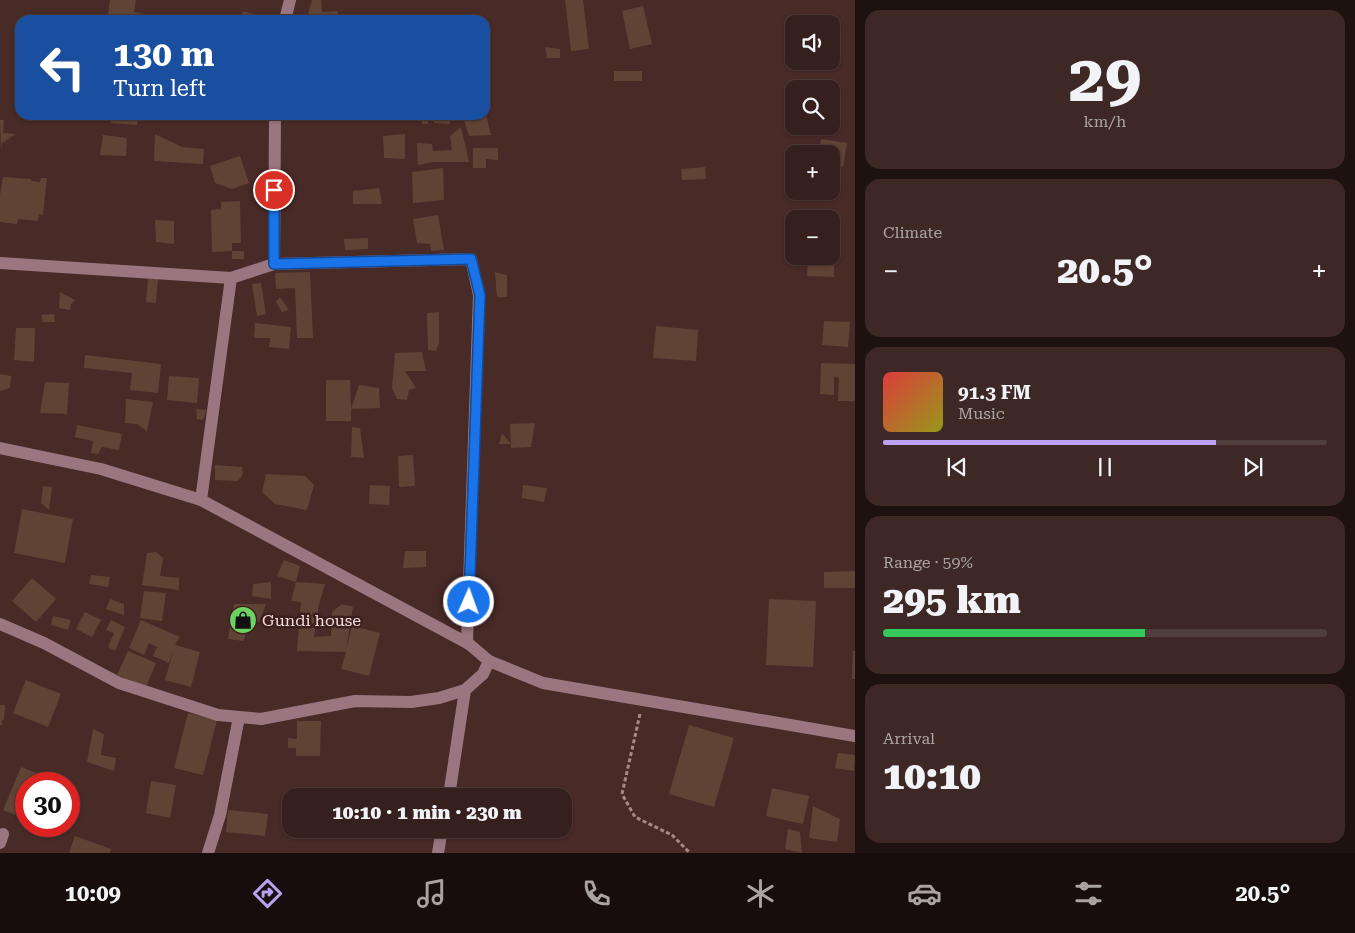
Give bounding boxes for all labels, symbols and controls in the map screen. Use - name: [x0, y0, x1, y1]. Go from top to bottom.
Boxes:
- map controls: [785, 15, 840, 265]
- button: sound: [785, 15, 840, 70]
- text: 130 m: [113, 34, 214, 75]
- icon: left: [30, 35, 95, 100]
- text: 29: [1069, 41, 1141, 117]
- text: Turn left: [113, 76, 206, 101]
- button: search: [785, 80, 840, 135]
- text: km/h: [1084, 112, 1126, 131]
- button: +: [785, 145, 840, 200]
- pin: [253, 169, 295, 211]
- icon: arrive: [260, 176, 288, 204]
- button: −: [785, 210, 840, 265]
- text: Climate: [883, 223, 942, 242]
- text: 20.5°: [1057, 248, 1153, 292]
- text: −: [883, 255, 899, 288]
- text: +: [1311, 255, 1327, 288]
- text: 91.3 FM: [958, 381, 1031, 404]
- text: Music: [958, 404, 1005, 423]
- icon: previous: [943, 453, 971, 481]
- icon: pause: [1091, 453, 1119, 481]
- icon: next: [1239, 453, 1267, 481]
- text: Range · 59%: [883, 553, 973, 572]
- position arrow: [442, 575, 494, 627]
- text: 295 km: [883, 578, 1021, 622]
- shop icon: Gundi house: [228, 605, 258, 635]
- place label: Gundi house: [262, 611, 361, 630]
- text: Arrival: [883, 729, 935, 748]
- text: 10:10: [883, 754, 981, 798]
- speed limit sign: 30: [15, 772, 80, 837]
- text: 10:10 · 1 min · 230 m: [332, 801, 522, 824]
- icon: directions: [250, 876, 285, 911]
- icon: music: [414, 876, 449, 911]
- icon: phone: [579, 876, 614, 911]
- icon: climate: [743, 876, 778, 911]
- icon: car: [907, 876, 942, 911]
- icon: filters: [1071, 876, 1106, 911]
- text: 10:09: [65, 881, 121, 906]
- text: 20.5°: [1236, 881, 1290, 906]

